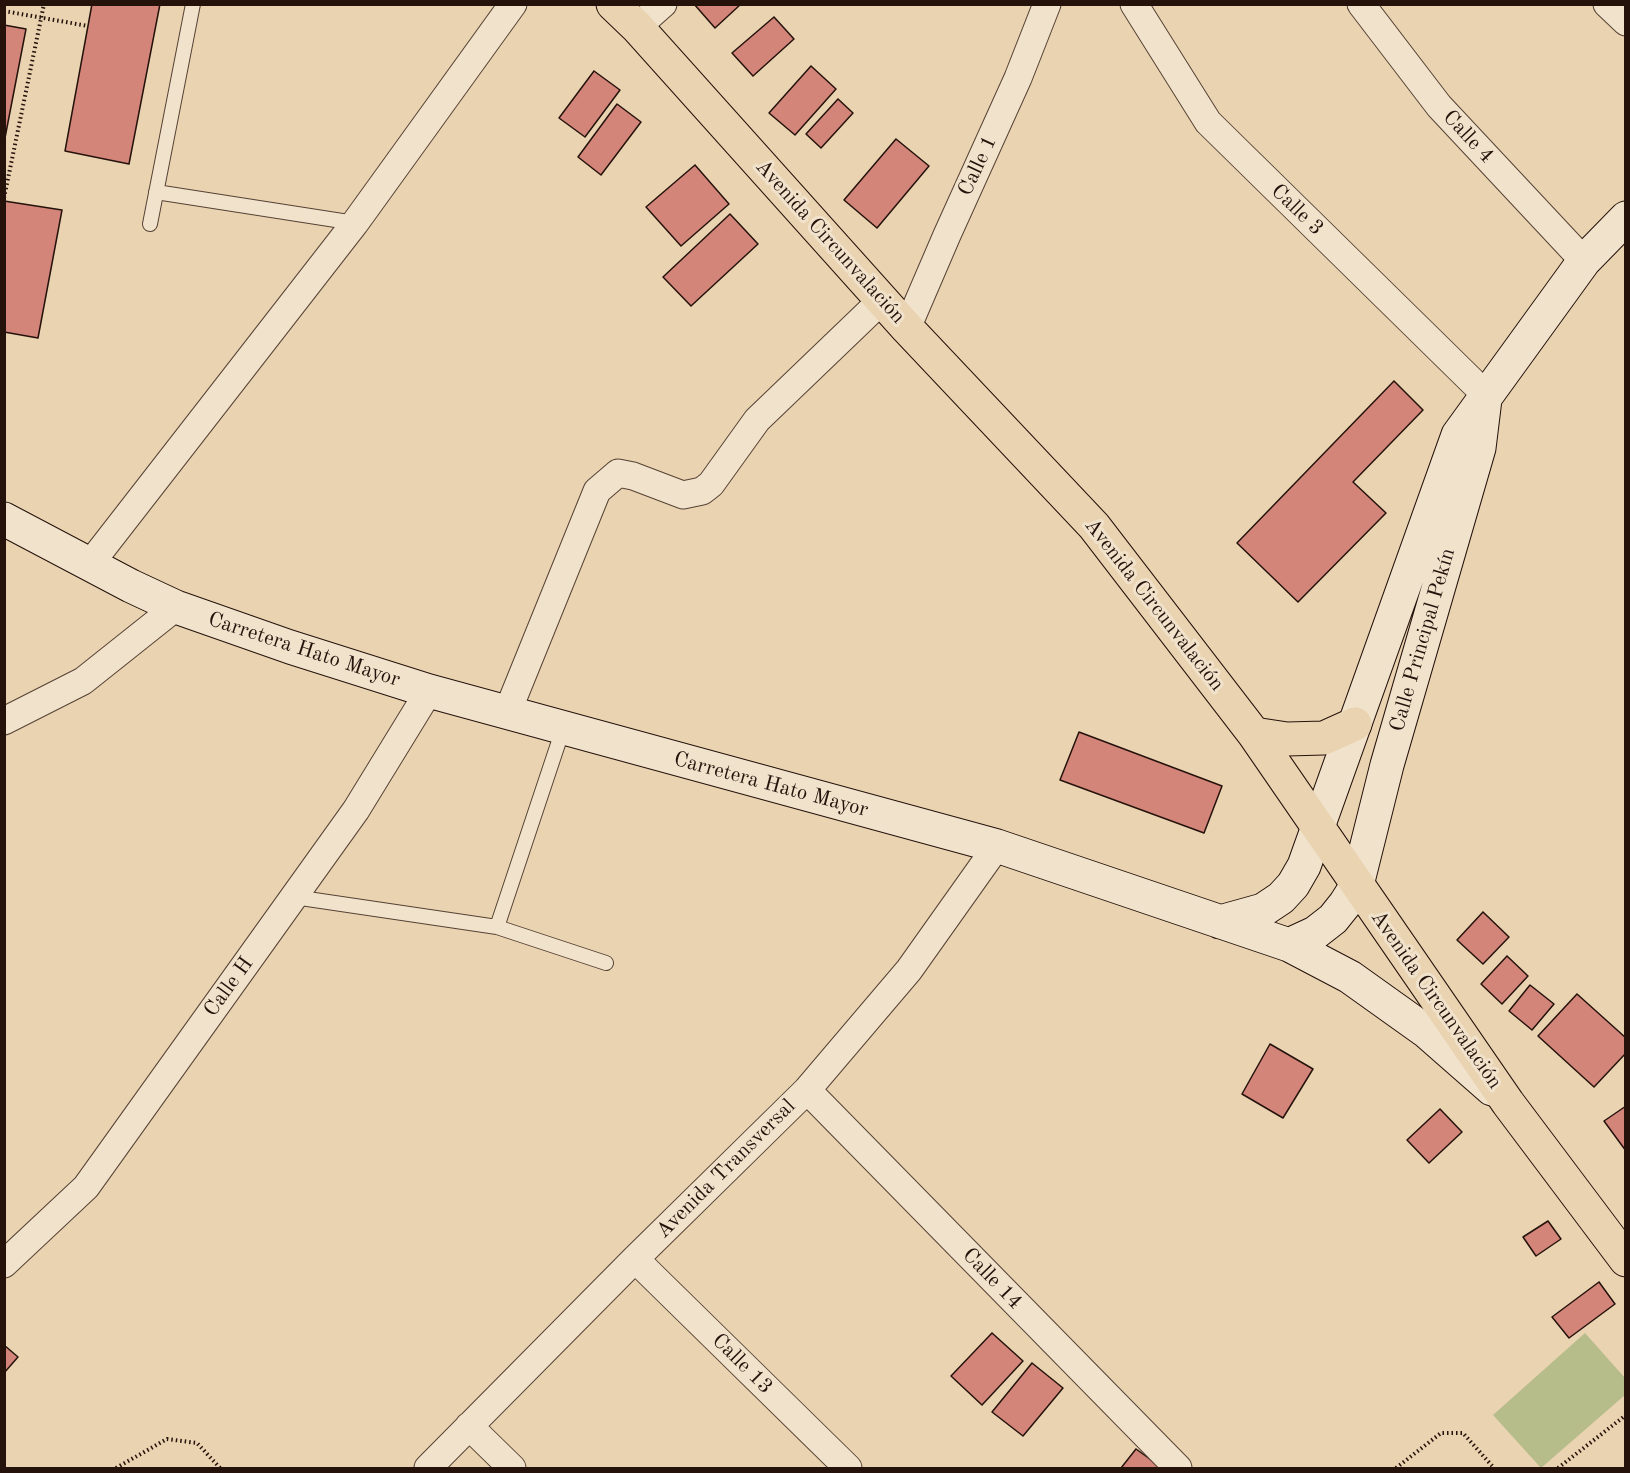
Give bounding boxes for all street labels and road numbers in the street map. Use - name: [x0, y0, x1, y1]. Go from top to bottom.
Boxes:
- street label: Calle 4: [1437, 105, 1499, 169]
- street label: Calle 1: [953, 132, 1003, 200]
- street label: Avenida Circunvalación: [750, 155, 910, 329]
- street label: Calle 3: [1265, 179, 1329, 241]
- street label: Avenida Circunvalación: [1079, 514, 1229, 696]
- street label: Calle Principal Pekín: [1385, 545, 1461, 735]
- street label: Carretera Hato Mayor: [205, 607, 403, 693]
- street label: Carretera Hato Mayor: [671, 747, 871, 823]
- street label: Avenida Circunvalación: [1365, 906, 1507, 1094]
- street label: Calle H: [199, 952, 259, 1022]
- street label: Avenida Transversal: [651, 1094, 801, 1244]
- street label: Calle 14: [957, 1243, 1027, 1315]
- street label: Calle 13: [706, 1328, 778, 1400]

